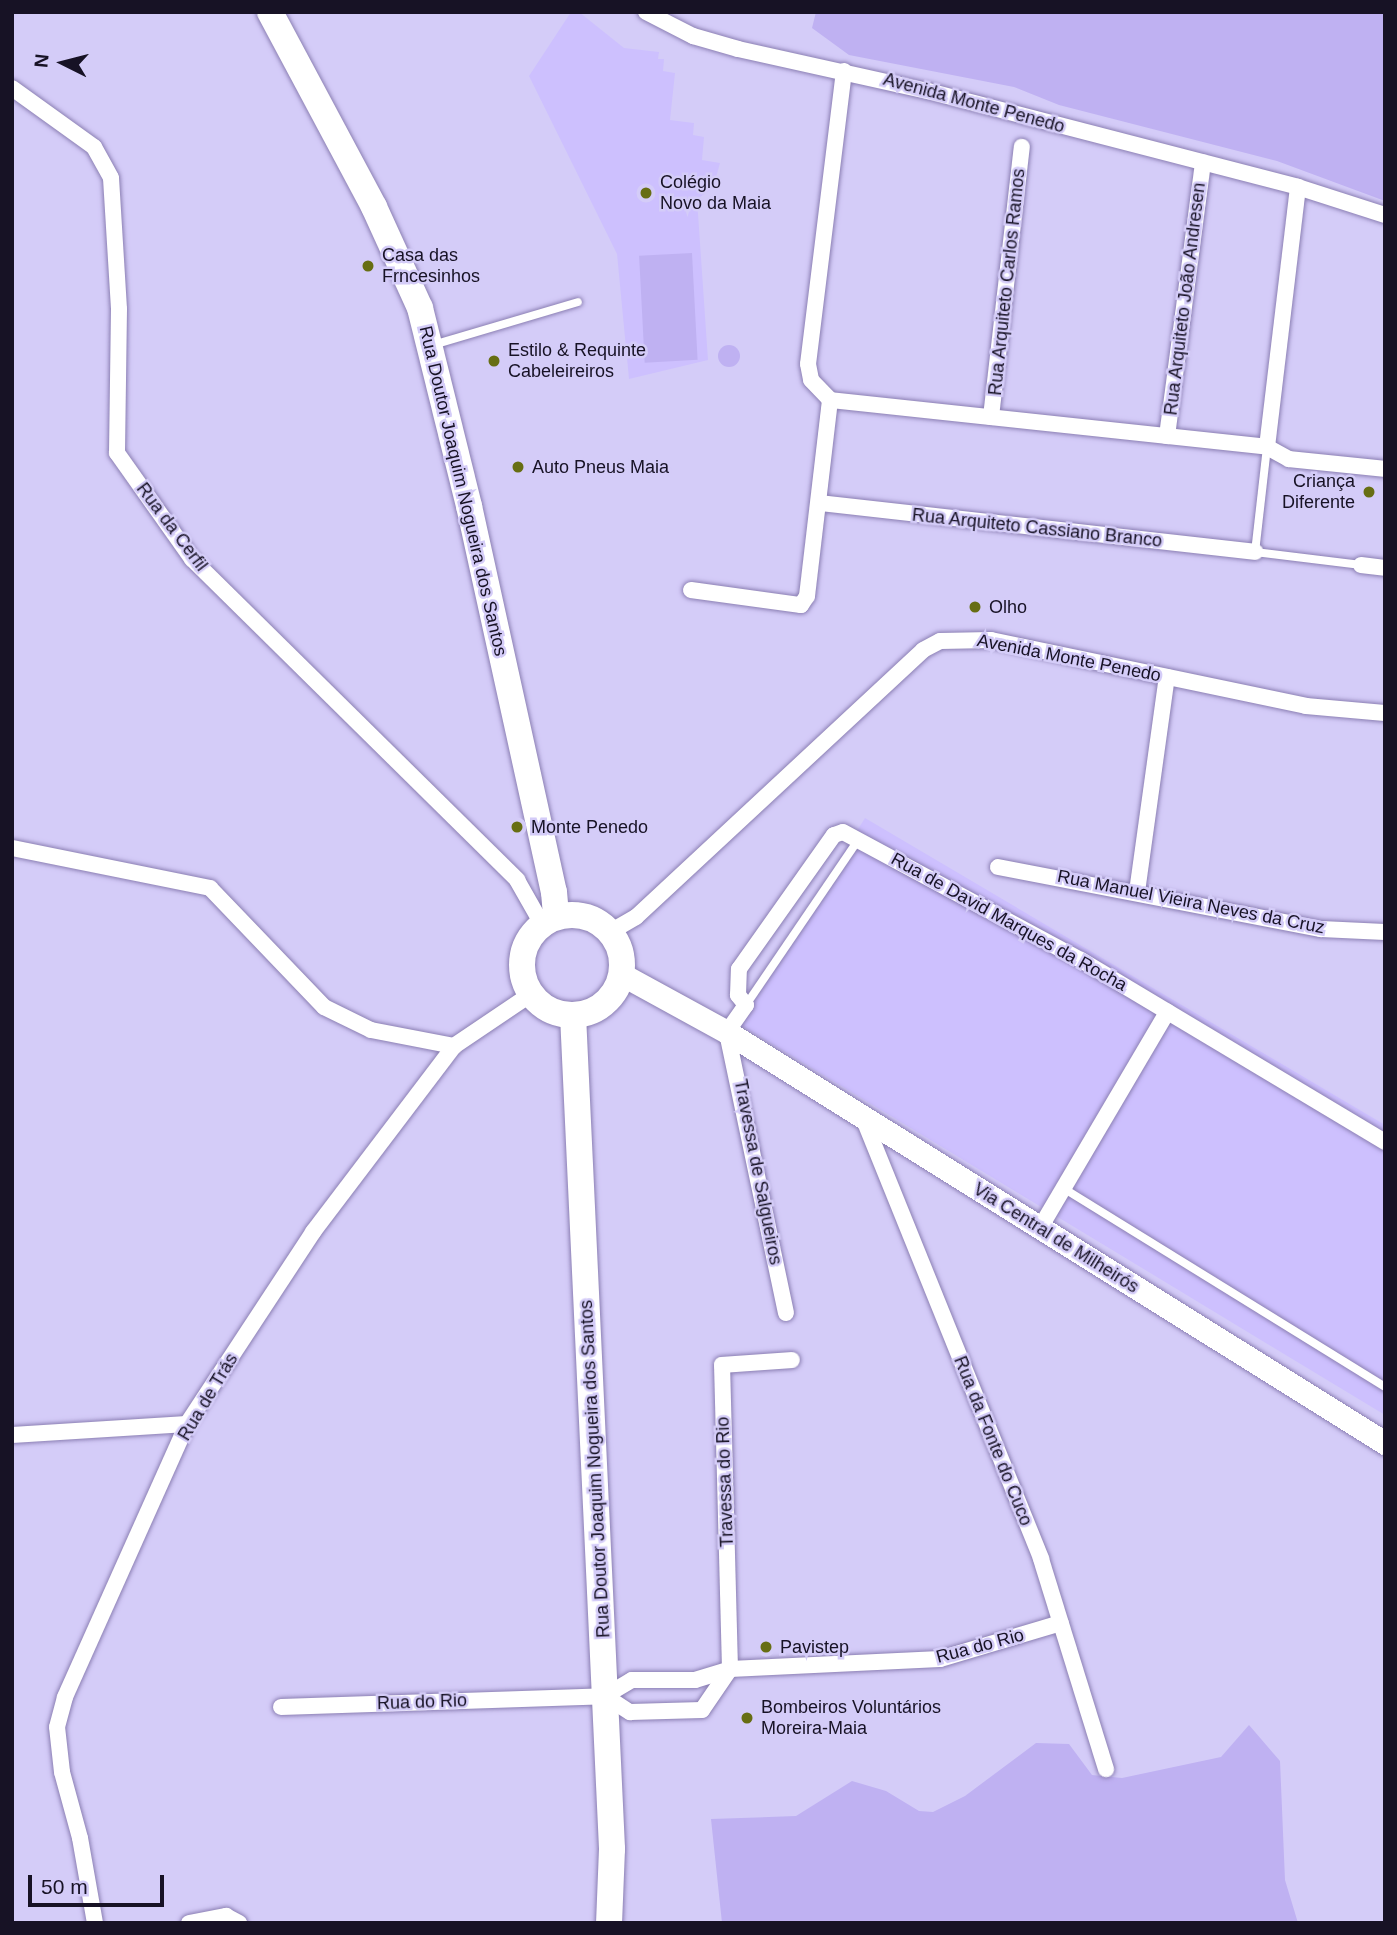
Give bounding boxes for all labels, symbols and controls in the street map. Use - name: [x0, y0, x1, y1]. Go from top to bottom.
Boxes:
- north arrow: [28, 28, 98, 98]
- text: N: [30, 53, 53, 69]
- street label: Avenida Monte Penedo: [881, 68, 1067, 138]
- street label: Rua Arquiteto Carlos Ramos: [984, 167, 1030, 397]
- place label: Colégio Novo da Maia: [660, 172, 771, 214]
- street label: Rua Arquiteto João Andresen: [1160, 180, 1210, 418]
- marker: Colégio Novo da Maia: [638, 185, 654, 201]
- place label: Casa das Frncesinhos: [382, 245, 480, 288]
- marker: Casa das Frncesinhos: [360, 258, 376, 274]
- street label: Rua Doutor Joaquim Nogueira dos Santos: [414, 324, 512, 658]
- place label: Estilo & Requinte Cabeleireiros: [508, 340, 646, 382]
- marker: Estilo & Requinte Cabeleireiros: [486, 353, 502, 369]
- place label: Auto Pneus Maia: [532, 456, 669, 478]
- marker: Auto Pneus Maia: [510, 459, 526, 475]
- place label: Criança Diferente: [1282, 471, 1355, 514]
- street label: Rua da Cerfil: [132, 479, 212, 575]
- marker: Criança Diferente: [1361, 484, 1377, 500]
- street label: Rua Arquiteto Cassiano Branco: [910, 504, 1164, 552]
- place label: Olho: [989, 596, 1027, 618]
- marker: Olho: [967, 599, 983, 615]
- street label: Avenida Monte Penedo: [975, 630, 1163, 686]
- place label: Monte Penedo: [531, 816, 648, 838]
- marker: Monte Penedo: [509, 819, 525, 835]
- street label: Rua de David Marques da Rocha: [887, 848, 1131, 996]
- street label: Rua Manuel Vieira Neves da Cruz: [1056, 865, 1326, 939]
- street label: Travessa de Salgueiros: [729, 1077, 787, 1267]
- street label: Via Central de Milheirós: [969, 1178, 1143, 1298]
- street label: Rua Doutor Joaquim Nogueira dos Santos: [575, 1300, 615, 1638]
- street label: Rua de Trás: [173, 1349, 243, 1445]
- street label: Rua da Fonte do Cuco: [949, 1353, 1037, 1529]
- street label: Travessa do Rio: [712, 1416, 738, 1548]
- street label: Rua do Rio: [934, 1624, 1026, 1668]
- place label: Pavistep: [780, 1636, 849, 1658]
- marker: Pavistep: [758, 1639, 774, 1655]
- street label: Rua do Rio: [377, 1690, 467, 1714]
- place label: Bombeiros Voluntários Moreira-Maia: [761, 1697, 941, 1740]
- marker: Bombeiros Voluntários Moreira-Maia: [739, 1710, 755, 1726]
- scale bar: [32, 1862, 168, 1906]
- text: 50 m: [41, 1875, 88, 1898]

